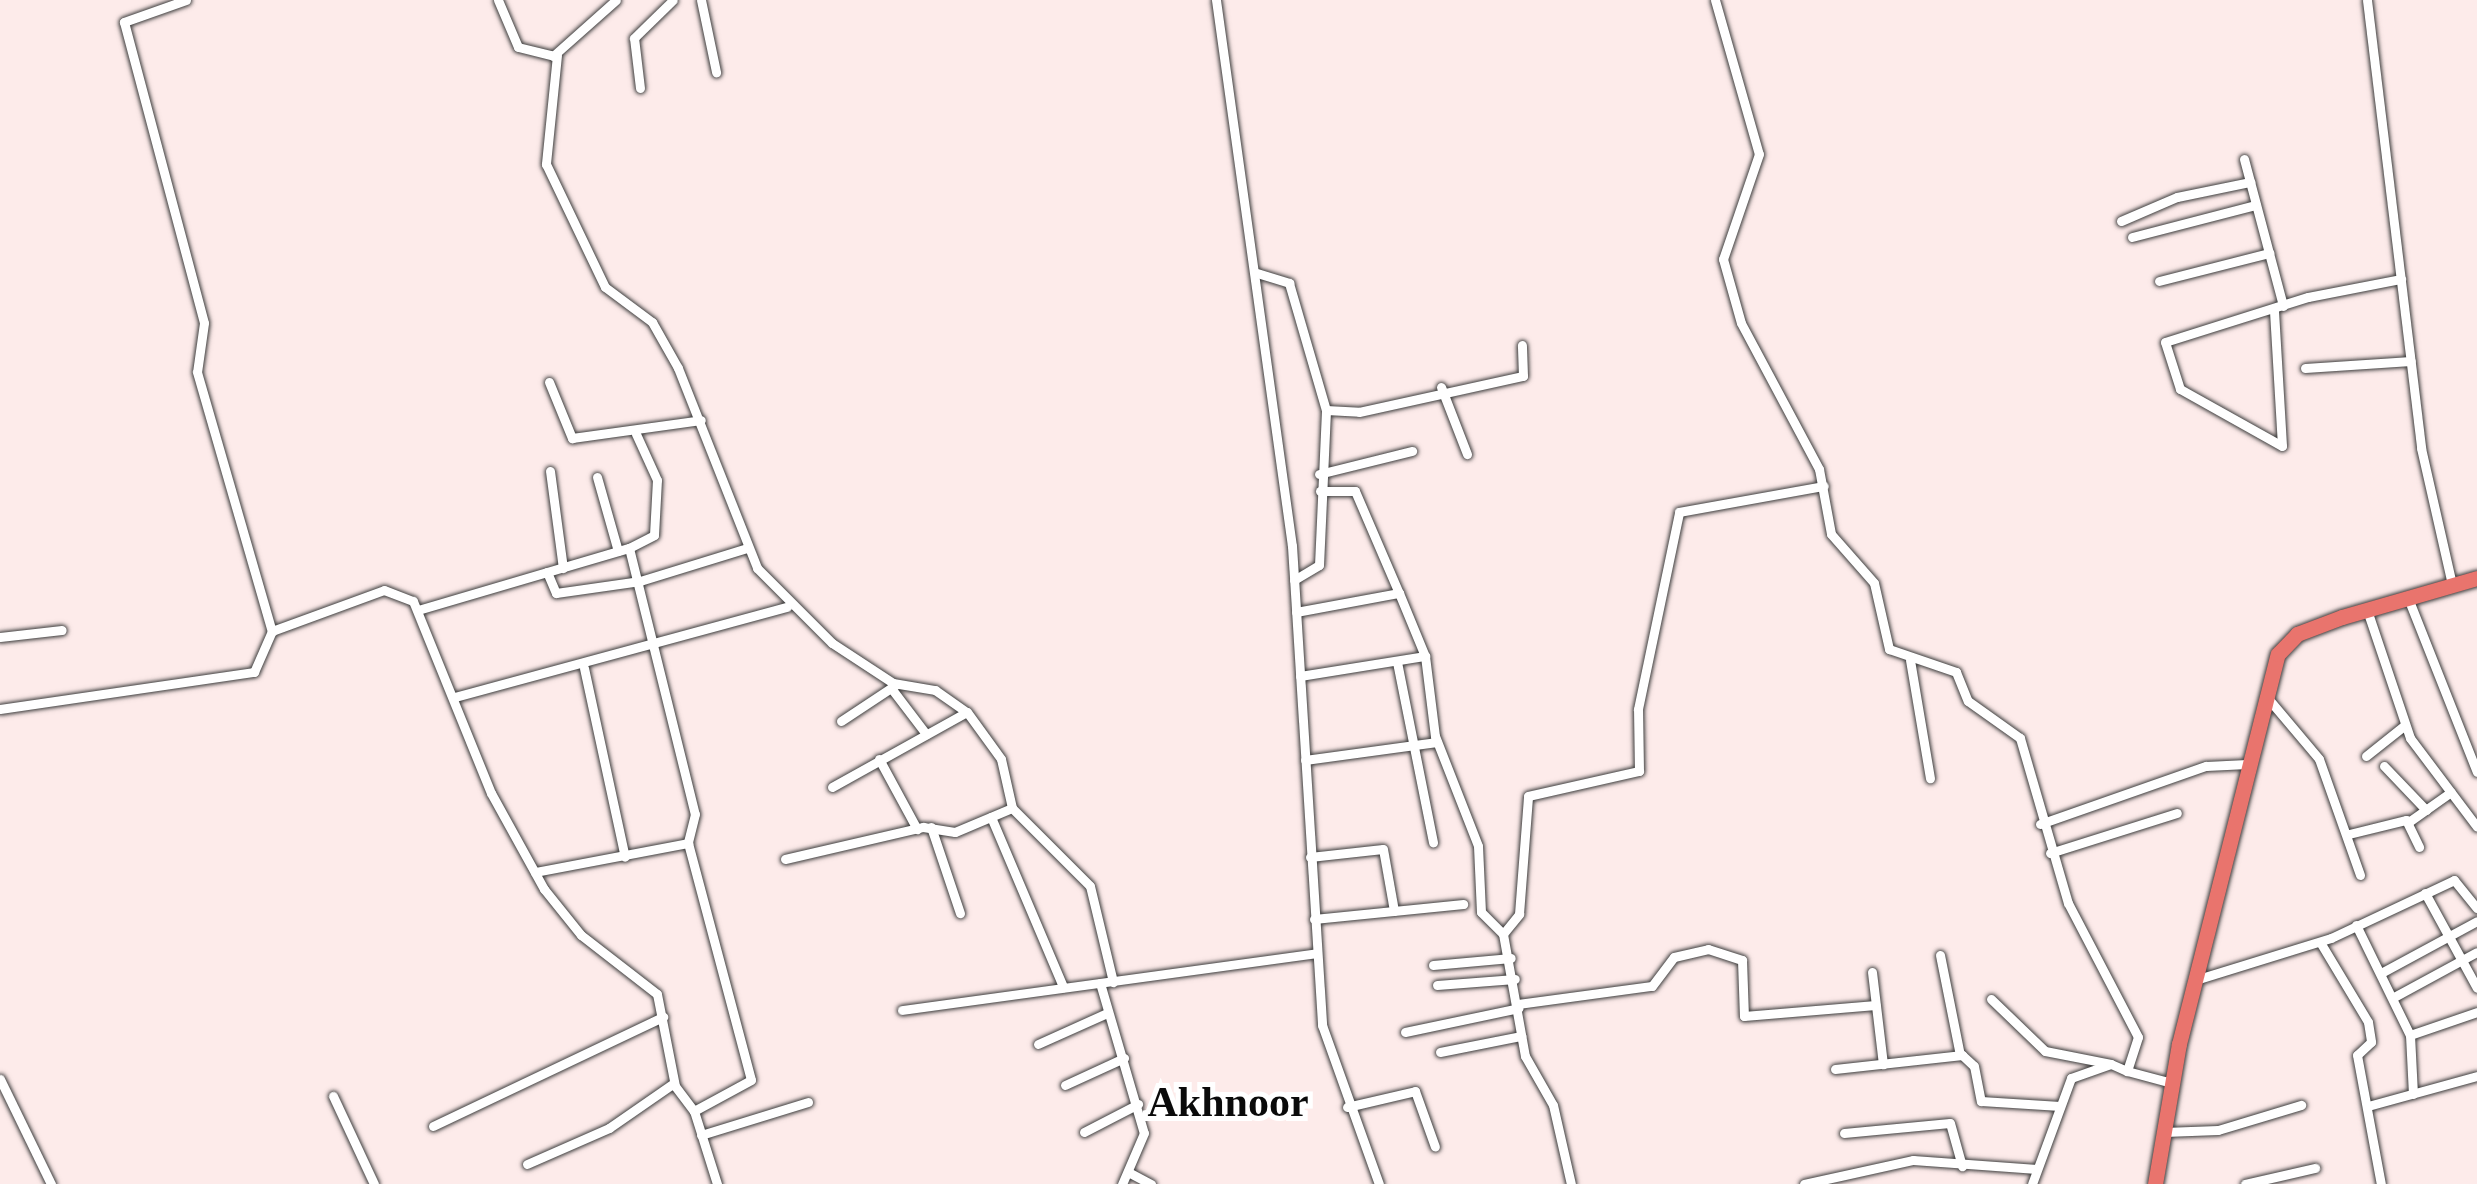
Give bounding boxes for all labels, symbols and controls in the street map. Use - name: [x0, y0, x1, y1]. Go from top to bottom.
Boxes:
- district label: Akhnoor: [1147, 1077, 1309, 1127]

